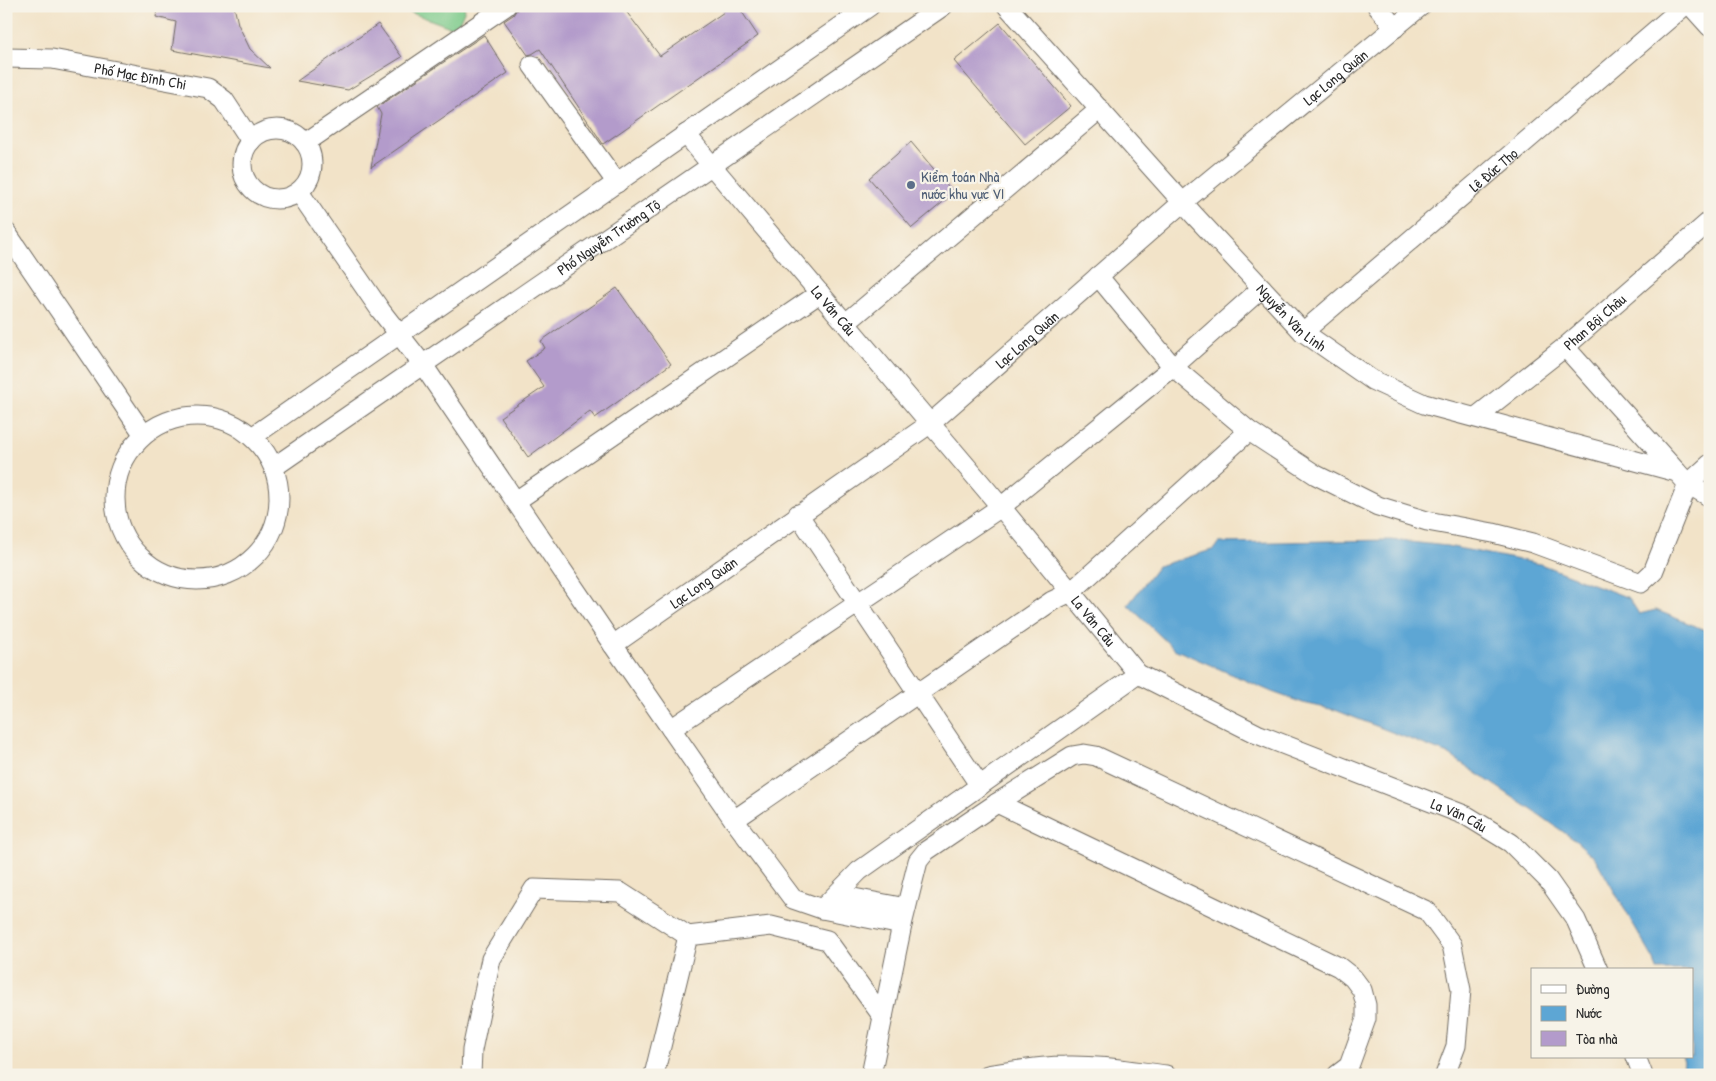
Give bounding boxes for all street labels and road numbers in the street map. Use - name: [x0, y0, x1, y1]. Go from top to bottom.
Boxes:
- street label: Lạc Long Quân: [1298, 44, 1372, 110]
- street label: Phố Mạc Đĩnh Chi: [93, 57, 188, 94]
- street label: Lê Đức Thọ: [1464, 143, 1522, 196]
- street label: Phố Nguyễn Trường Tộ: [552, 194, 664, 280]
- street label: Nguyễn Văn Linh: [1252, 279, 1331, 356]
- street label: La Văn Cầu: [807, 280, 861, 340]
- street label: Phan Bội Châu: [1558, 289, 1630, 355]
- street label: Lạc Long Quân: [990, 305, 1063, 373]
- street label: Lạc Long Quân: [665, 551, 741, 613]
- street label: La Văn Cầu: [1067, 591, 1121, 650]
- street label: La Văn Cầu: [1428, 792, 1491, 836]

